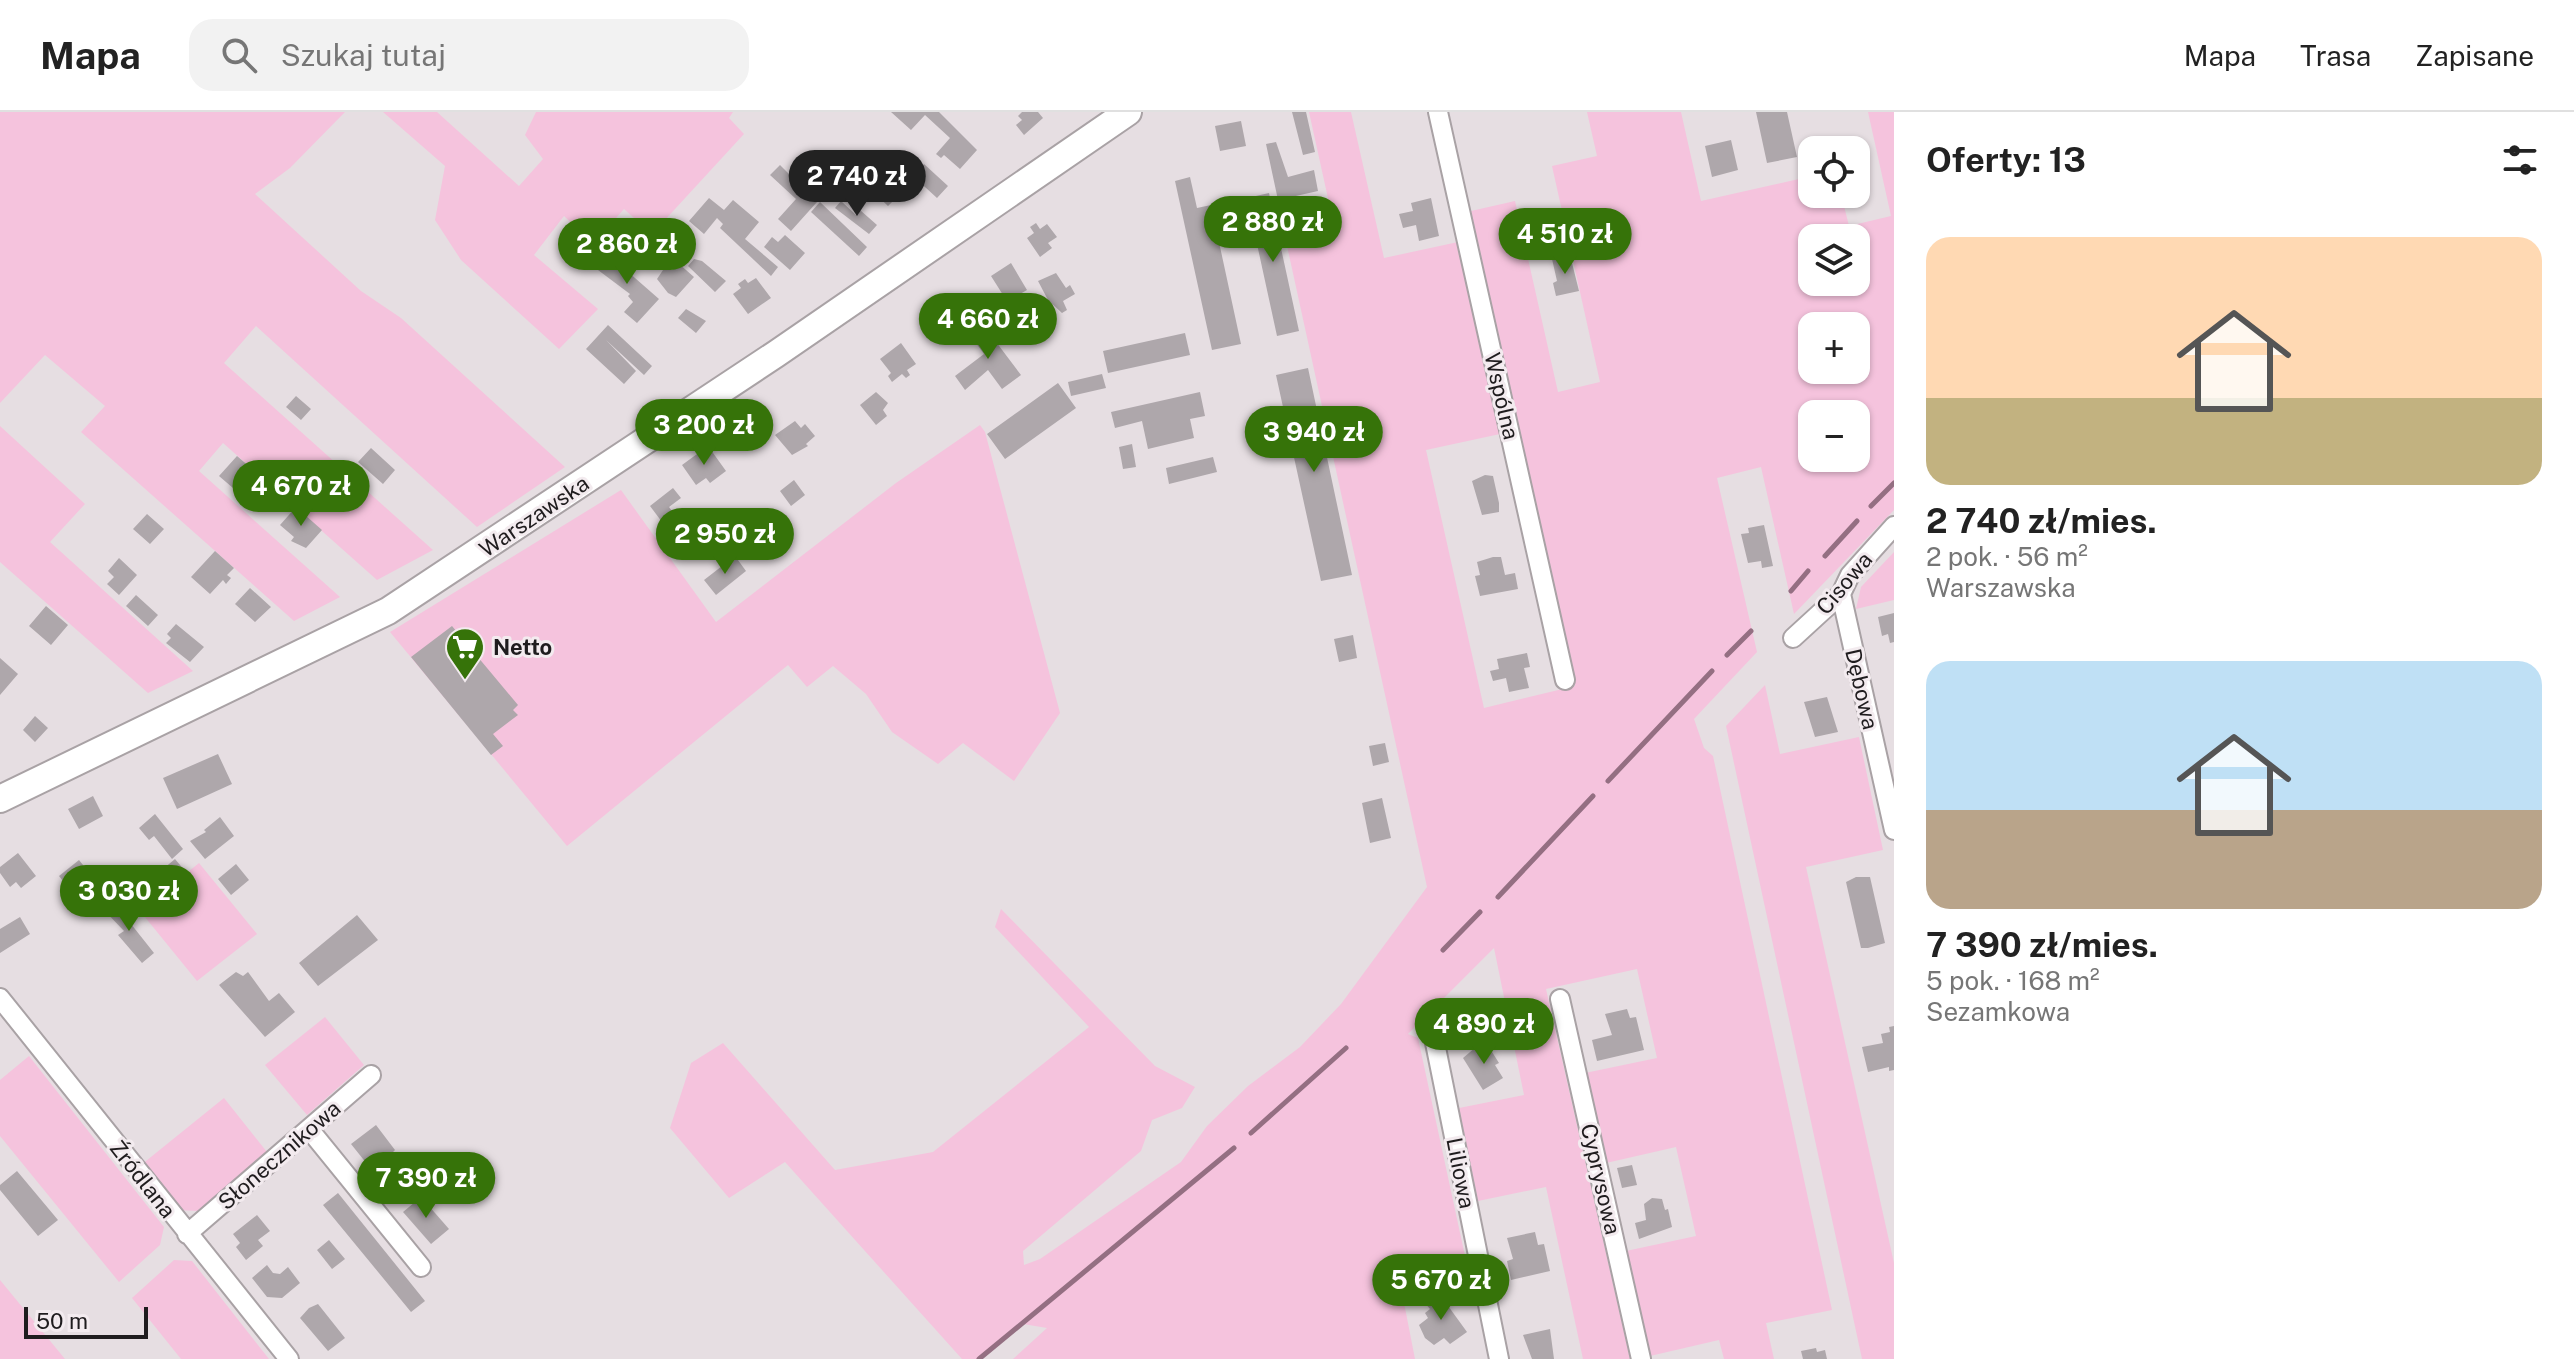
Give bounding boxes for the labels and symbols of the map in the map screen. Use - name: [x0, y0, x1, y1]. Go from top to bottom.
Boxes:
- pin: 2 740 zł: [774, 150, 940, 218]
- pin: 2 880 zł: [1190, 196, 1356, 264]
- pin: 4 510 zł: [1482, 208, 1648, 276]
- pin: 2 860 zł: [544, 218, 710, 286]
- pin: 4 660 zł: [905, 293, 1071, 361]
- street label: Wspólna: [1479, 350, 1525, 442]
- pin: 3 200 zł: [621, 399, 787, 467]
- pin: 3 940 zł: [1231, 406, 1397, 474]
- pin: 4 670 zł: [218, 460, 384, 528]
- street label: Warszawska: [474, 470, 594, 562]
- pin: 2 950 zł: [642, 508, 808, 576]
- street label: Cisowa: [1811, 547, 1877, 619]
- supermarket icon: Netto: [444, 626, 486, 681]
- place label: Netto: [493, 634, 552, 660]
- street label: Dębowa: [1840, 646, 1884, 732]
- pin: 3 030 zł: [46, 865, 212, 933]
- pin: 4 890 zł: [1401, 998, 1567, 1066]
- street label: Słonecznikowa: [213, 1095, 345, 1215]
- street label: Cyprysowa: [1576, 1121, 1626, 1237]
- street label: Źródlana: [105, 1135, 181, 1223]
- street label: Liliowa: [1441, 1135, 1481, 1211]
- pin: 7 390 zł: [343, 1152, 509, 1220]
- pin: 5 670 zł: [1358, 1254, 1524, 1322]
- scale bar: [24, 1303, 148, 1339]

